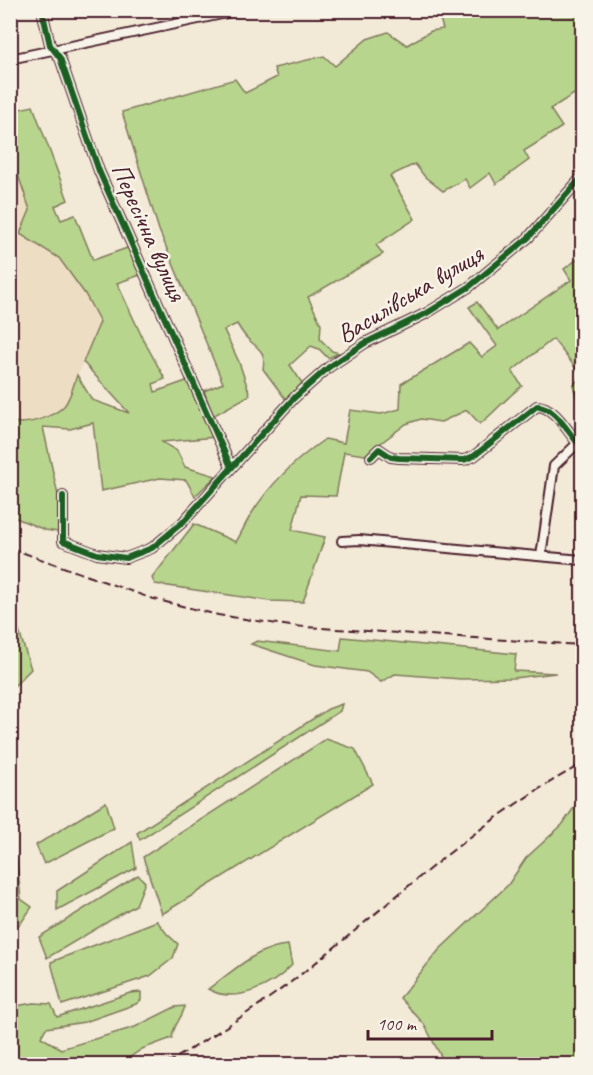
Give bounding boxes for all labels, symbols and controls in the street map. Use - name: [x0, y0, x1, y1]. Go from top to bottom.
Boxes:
- street label: Пересічна вулиця: [104, 158, 195, 308]
- street label: Василівська вулиця: [331, 237, 491, 351]
- scale bar: [368, 1003, 492, 1041]
- text: 100 m: [377, 1013, 418, 1035]

